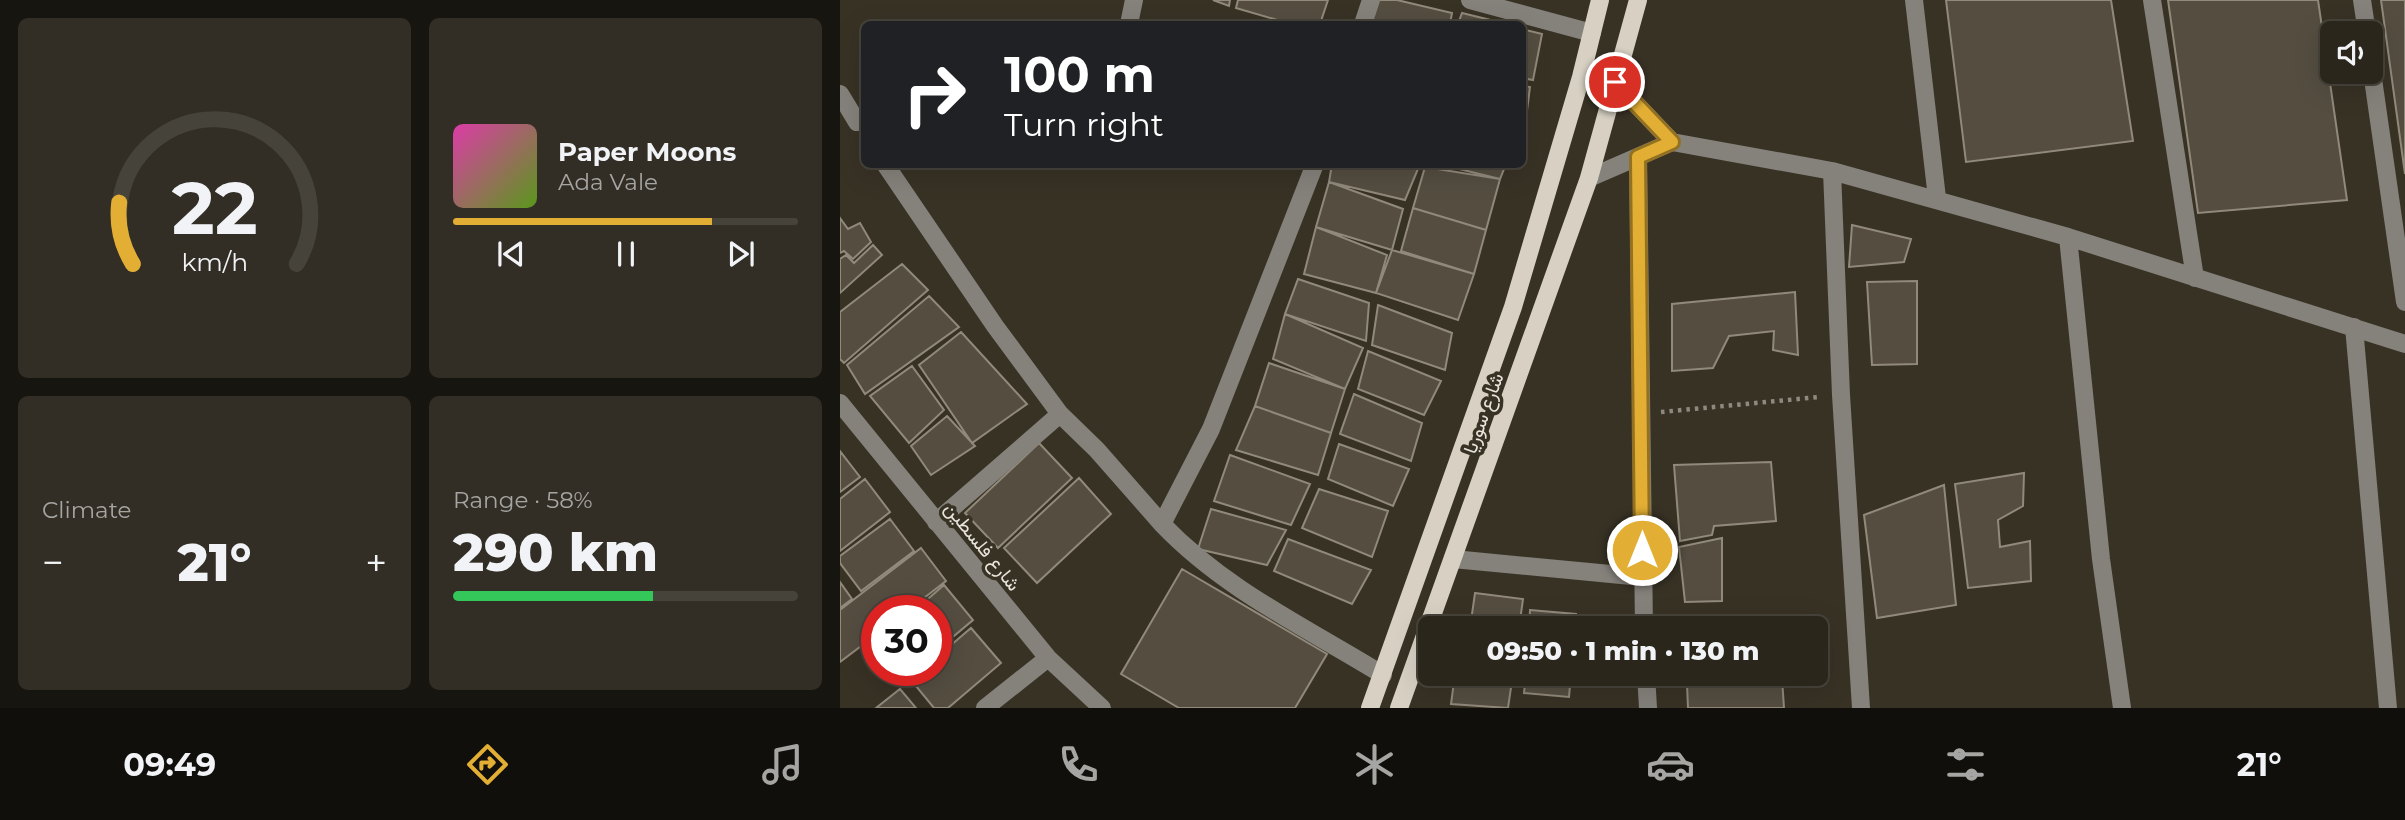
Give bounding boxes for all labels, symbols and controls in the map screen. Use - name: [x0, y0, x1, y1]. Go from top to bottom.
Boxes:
- map controls: [2320, 21, 2383, 84]
- button: sound: [2320, 21, 2383, 84]
- text: 100 m: [1004, 45, 1155, 104]
- icon: right: [889, 49, 980, 140]
- pin: [1585, 52, 1645, 112]
- icon: arrive: [1596, 63, 1634, 101]
- text: Turn right: [1004, 105, 1164, 144]
- text: Paper Moons: [558, 136, 736, 168]
- text: 22: [172, 165, 257, 253]
- text: Ada Vale: [558, 168, 658, 196]
- icon: previous: [492, 235, 530, 273]
- icon: pause: [607, 235, 645, 273]
- icon: next: [722, 235, 760, 273]
- text: km/h: [181, 247, 248, 277]
- street label: شارع سوريا: [1458, 370, 1510, 457]
- text: Range · 58%: [453, 486, 593, 514]
- text: Climate: [42, 496, 131, 524]
- street label: شارع فلسطين: [939, 497, 1026, 596]
- position arrow: [1605, 513, 1679, 587]
- text: 290 km: [453, 521, 658, 584]
- text: 21°: [178, 531, 251, 594]
- text: −: [42, 539, 64, 586]
- text: +: [365, 539, 387, 586]
- speed limit sign: 30: [861, 595, 952, 686]
- text: 09:50 · 1 min · 130 m: [1487, 635, 1759, 667]
- icon: directions: [463, 740, 512, 789]
- icon: music: [758, 740, 807, 789]
- icon: phone: [1054, 740, 1103, 789]
- icon: climate: [1350, 740, 1399, 789]
- icon: car: [1646, 740, 1695, 789]
- icon: filters: [1941, 740, 1990, 789]
- text: 09:49: [123, 745, 216, 784]
- text: 21°: [2237, 745, 2282, 784]

